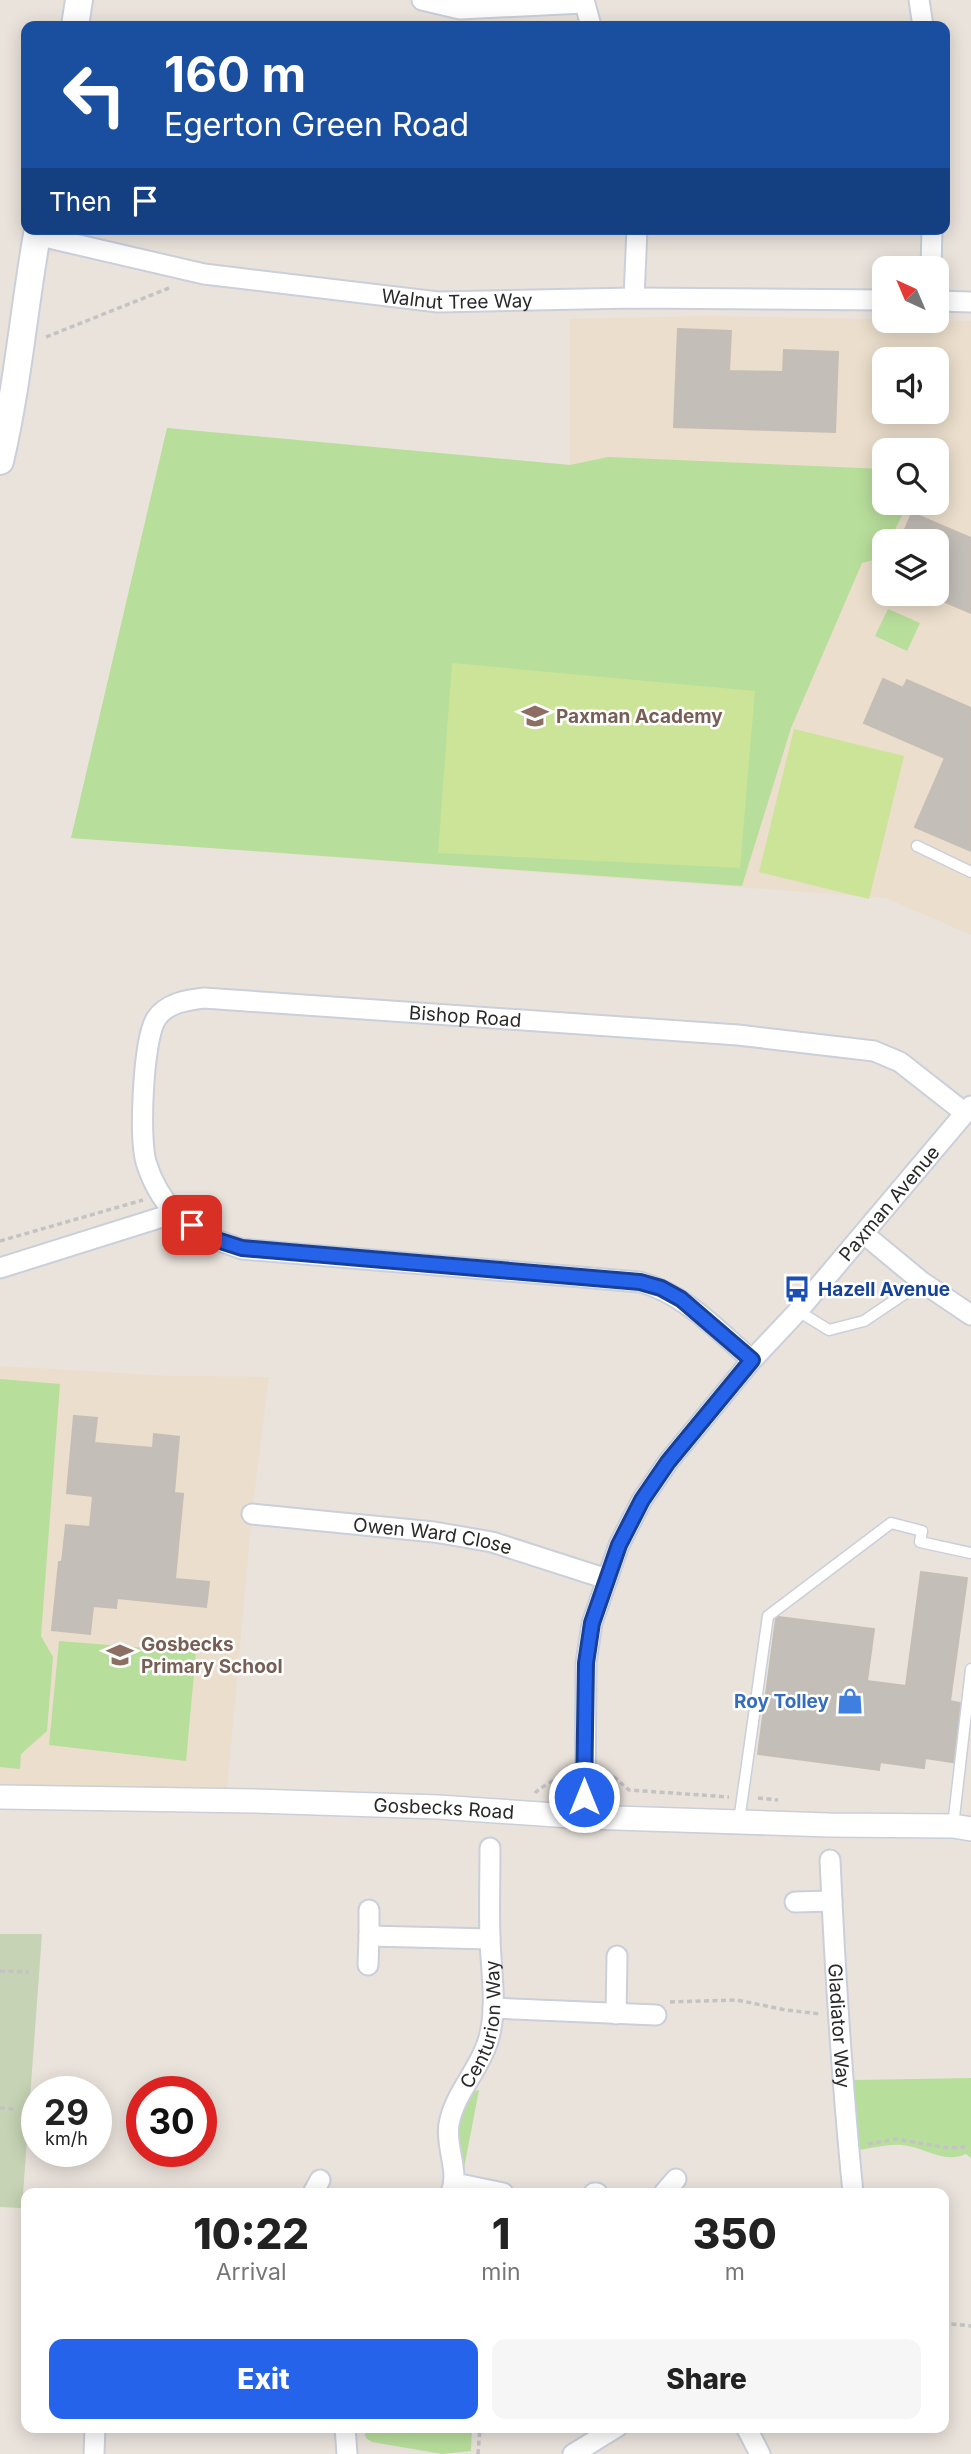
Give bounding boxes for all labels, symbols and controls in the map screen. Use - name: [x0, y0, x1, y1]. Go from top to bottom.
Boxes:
- text: 160 m: [164, 45, 306, 104]
- icon: left: [49, 49, 140, 140]
- text: Egerton Green Road: [164, 105, 469, 144]
- icon: arrive: [126, 182, 164, 220]
- text: Then: [49, 186, 112, 217]
- north arrow: [872, 256, 948, 332]
- map controls: [872, 256, 949, 606]
- street label: Walnut Tree Way: [380, 284, 533, 314]
- button: sound: [872, 347, 949, 424]
- button: search: [872, 438, 949, 515]
- button: layers: [872, 529, 949, 606]
- school or university icon: Paxman Academy: [520, 701, 550, 731]
- place label: Paxman Academy: [556, 705, 723, 728]
- street label: Bishop Road: [408, 1001, 522, 1032]
- street label: Paxman Avenue: [834, 1141, 945, 1266]
- pin: [162, 1195, 222, 1255]
- icon: arrive: [173, 1206, 211, 1244]
- bus stop icon: Hazell Avenue: [782, 1274, 812, 1304]
- place label: Hazell Avenue: [818, 1278, 950, 1301]
- street label: Owen Ward Close: [352, 1513, 515, 1560]
- place label: Gosbecks Primary School: [141, 1633, 283, 1678]
- school or university icon: Gosbecks Primary School: [105, 1640, 135, 1670]
- shop icon: Roy Tolley: [835, 1686, 865, 1716]
- place label: Roy Tolley: [734, 1690, 830, 1713]
- position arrow: [547, 1760, 621, 1834]
- street label: Gosbecks Road: [373, 1794, 515, 1824]
- street label: Centurion Way: [455, 1959, 505, 2093]
- street label: Gladiator Way: [823, 1963, 855, 2089]
- speed limit sign: 30: [126, 2076, 217, 2167]
- text: 29: [44, 2091, 89, 2133]
- text: km/h: [45, 2128, 88, 2149]
- text: 10:22: [193, 2208, 309, 2259]
- text: 1: [492, 2208, 510, 2259]
- text: 350: [693, 2208, 777, 2259]
- text: Arrival: [216, 2258, 287, 2286]
- text: min: [481, 2258, 521, 2286]
- text: m: [725, 2258, 745, 2286]
- button: Exit: [49, 2339, 478, 2419]
- button: Share: [492, 2339, 921, 2419]

